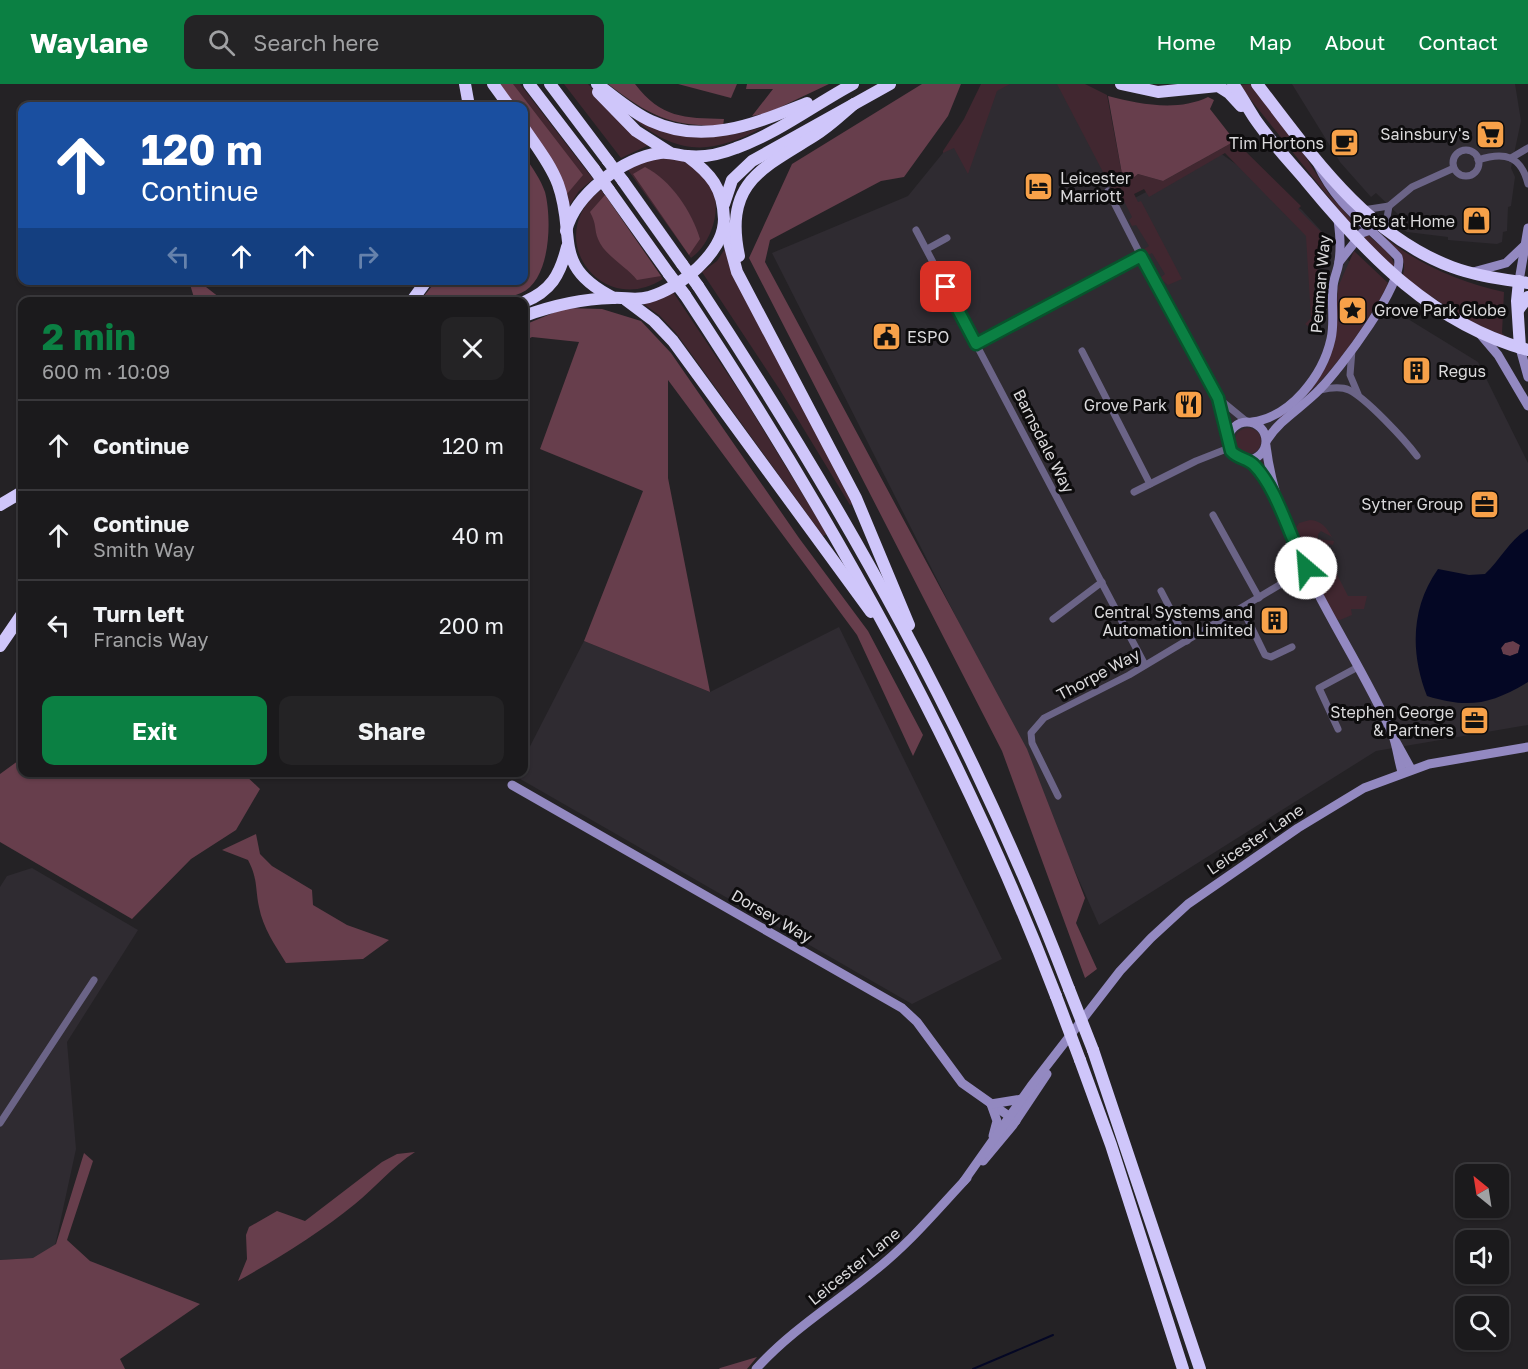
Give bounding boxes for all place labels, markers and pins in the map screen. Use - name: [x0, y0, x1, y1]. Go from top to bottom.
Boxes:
- supermarket icon: Sainsbury's: [1475, 118, 1507, 150]
- place label: Sainsbury's: [1380, 124, 1470, 144]
- cafe icon: Tim Hortons: [1329, 127, 1361, 159]
- place label: Tim Hortons: [1229, 133, 1324, 153]
- place label: Leicester Marriott: [1060, 168, 1131, 206]
- hotel icon: Leicester Marriott: [1023, 171, 1055, 203]
- shop icon: Pets at Home: [1460, 205, 1492, 237]
- place label: Pets at Home: [1352, 211, 1455, 231]
- pin: [920, 261, 971, 312]
- place icon: Grove Park Globe: [1337, 294, 1369, 326]
- place label: Grove Park Globe: [1374, 300, 1506, 320]
- public building icon: ESPO: [870, 321, 902, 353]
- place label: ESPO: [907, 327, 949, 347]
- building icon: Regus: [1401, 355, 1433, 387]
- place label: Regus: [1438, 361, 1486, 381]
- restaurant icon: Grove Park: [1172, 389, 1204, 421]
- place label: Grove Park: [1084, 395, 1167, 415]
- office icon: Sytner Group: [1468, 488, 1500, 520]
- place label: Sytner Group: [1361, 494, 1463, 514]
- place label: Central Systems and Automation Limited: [1094, 602, 1253, 640]
- building icon: Central Systems and Automation Limited: [1258, 605, 1290, 637]
- place label: Stephen George & Partners: [1330, 702, 1454, 740]
- office icon: Stephen George & Partners: [1459, 705, 1491, 737]

